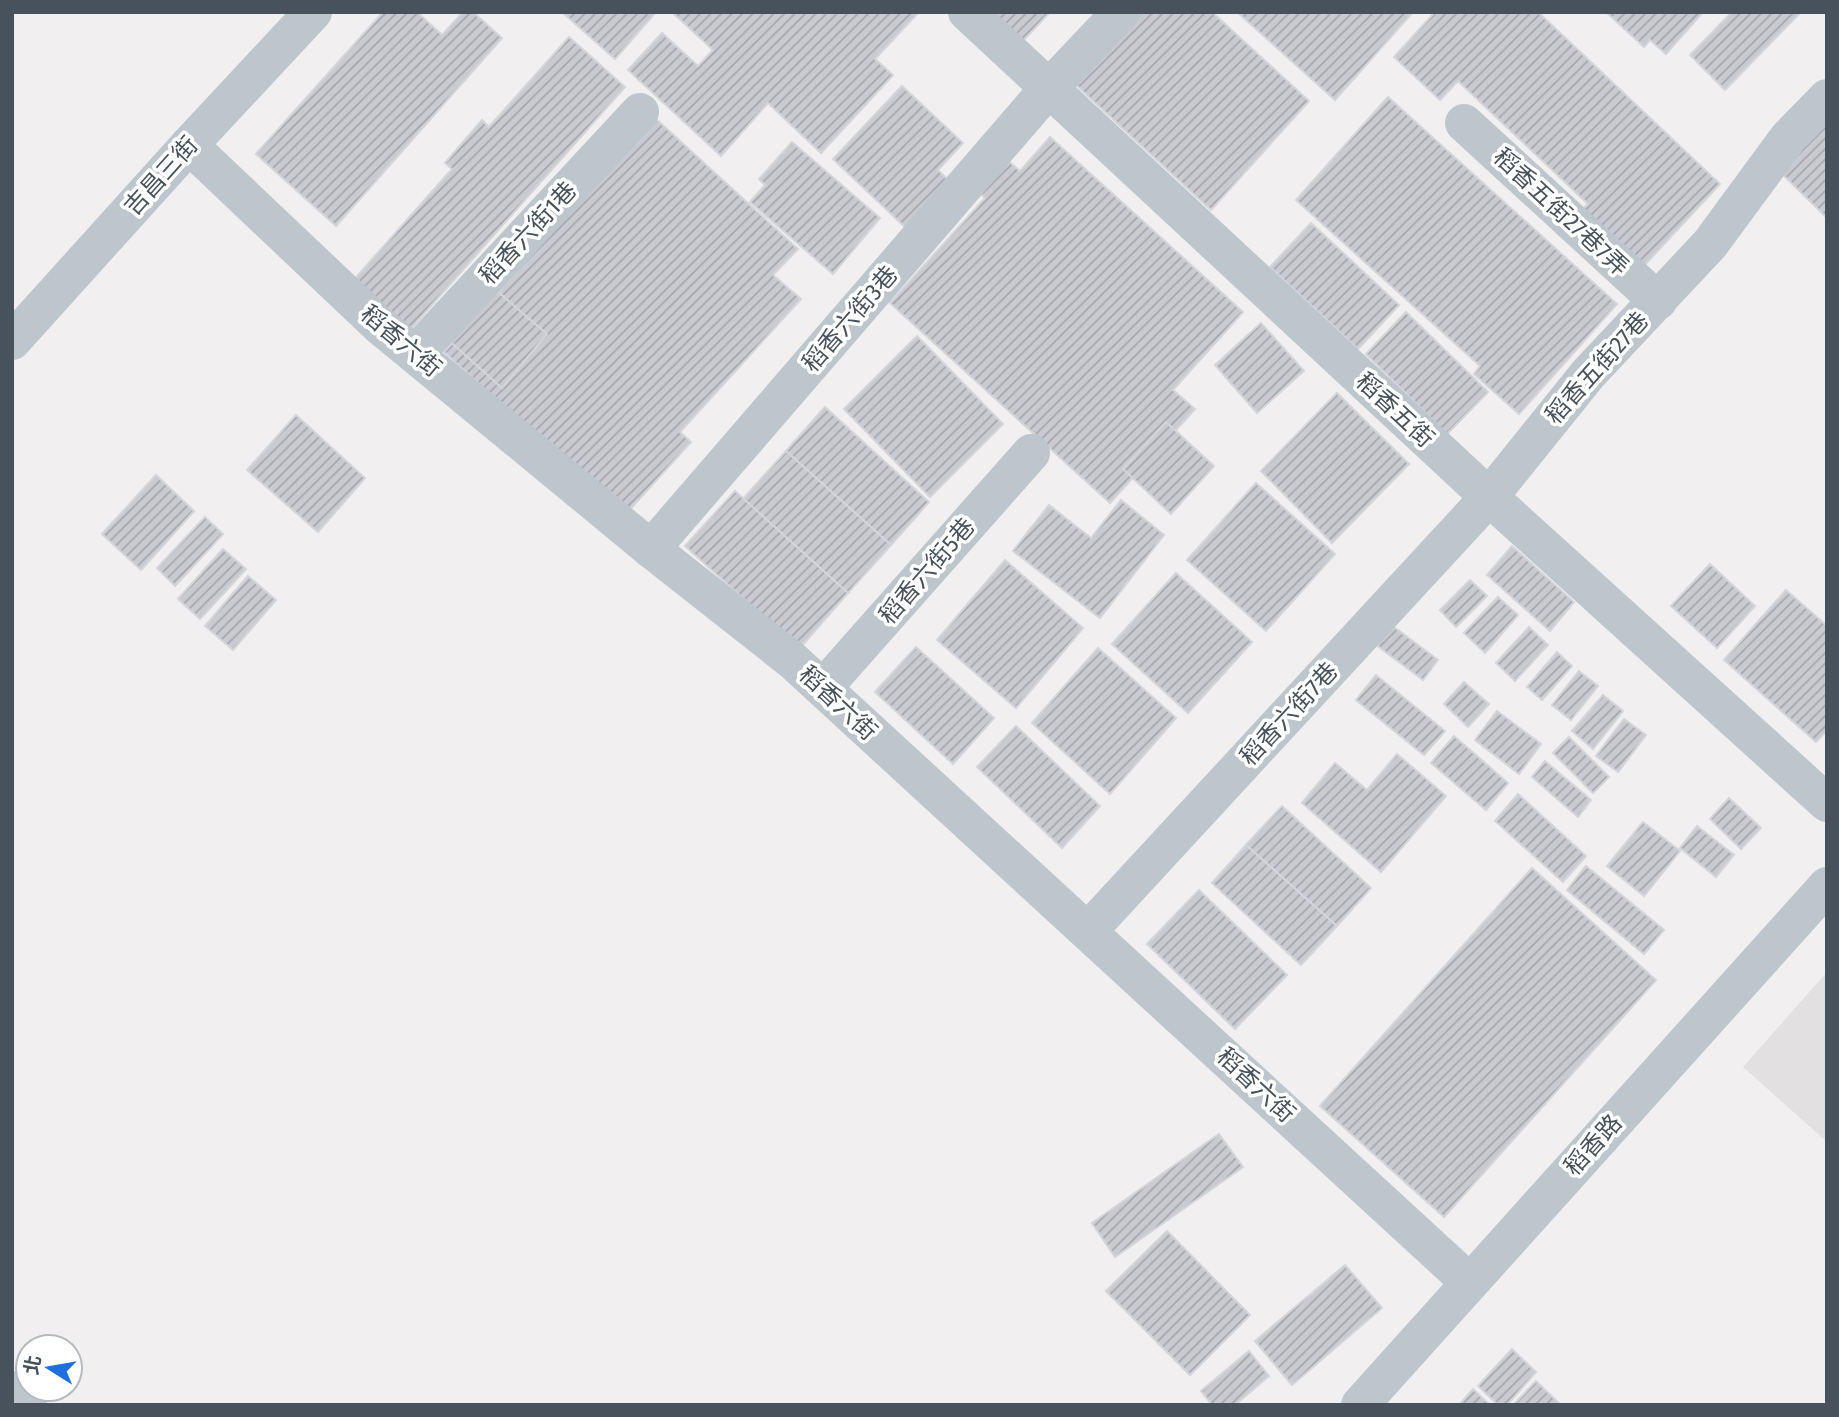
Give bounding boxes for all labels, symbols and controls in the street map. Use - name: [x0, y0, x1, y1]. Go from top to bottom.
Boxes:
- street label: 吉昌三街: [118, 131, 204, 221]
- street label: 稻香五街27巷7弄: [1488, 142, 1634, 282]
- street label: 稻香六街1巷: [474, 176, 582, 290]
- street label: 稻香六街3巷: [797, 260, 903, 378]
- street label: 稻香六街: [355, 299, 447, 383]
- street label: 稻香五街27巷: [1540, 307, 1654, 429]
- street label: 稻香五街: [1350, 367, 1440, 453]
- street label: 稻香六街5巷: [873, 512, 981, 630]
- street label: 稻香六街7巷: [1235, 657, 1343, 771]
- street label: 稻香六街: [793, 660, 883, 746]
- street label: 稻香六街: [1211, 1042, 1301, 1128]
- street label: 稻香路: [1559, 1109, 1627, 1181]
- north arrow: [14, 1333, 84, 1403]
- text: 北: [20, 1353, 46, 1376]

